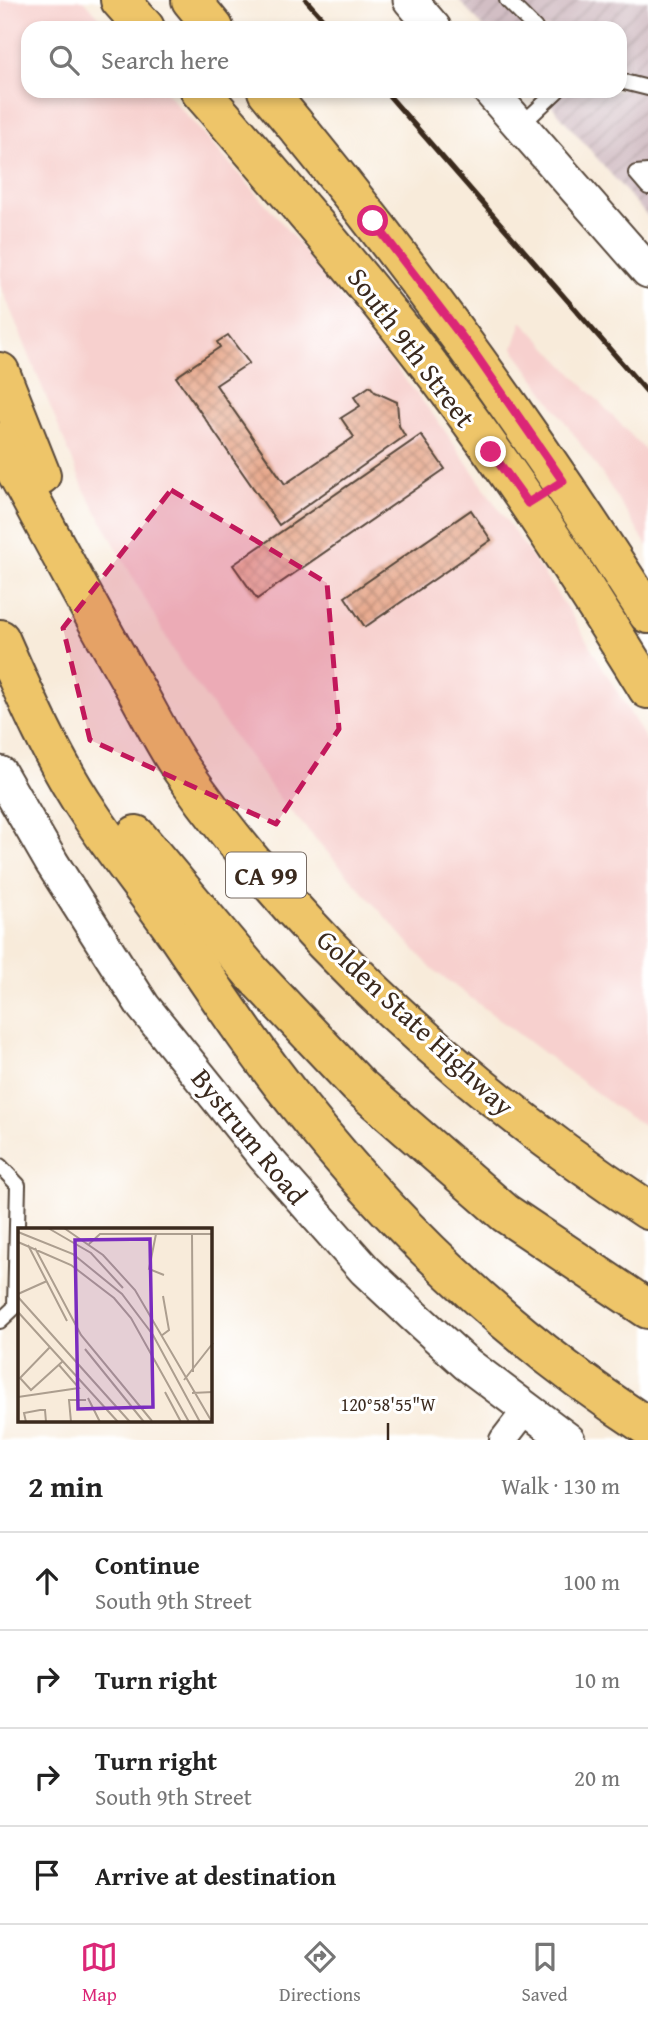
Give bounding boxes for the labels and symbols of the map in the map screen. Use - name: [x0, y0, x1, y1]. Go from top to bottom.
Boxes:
- route start: [357, 205, 388, 236]
- street label: South 9th Street: [338, 258, 486, 436]
- route end: [475, 436, 506, 467]
- road number: CA 99: [226, 852, 306, 898]
- street label: Golden State Highway: [308, 919, 524, 1125]
- street label: Bystrum Road: [182, 1059, 318, 1213]
- inset map: [18, 1228, 212, 1422]
- text: 120°58'55"W: [341, 1391, 436, 1418]

